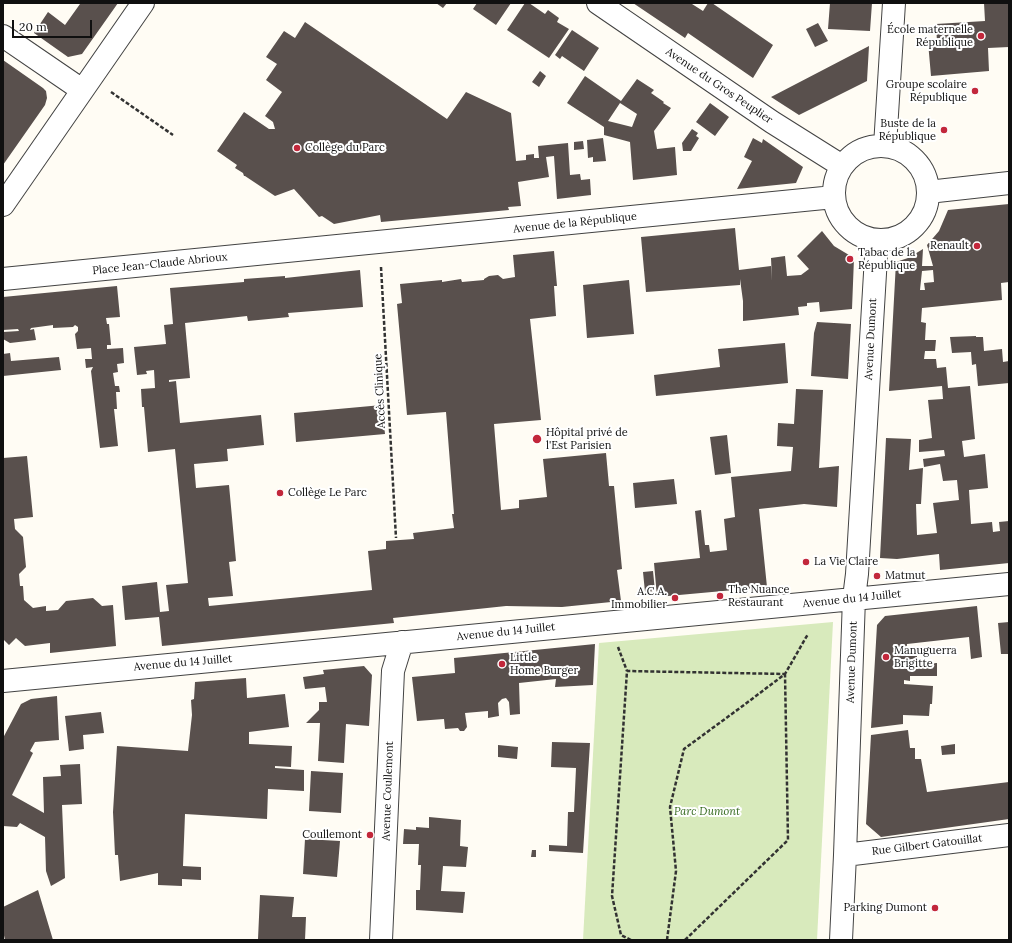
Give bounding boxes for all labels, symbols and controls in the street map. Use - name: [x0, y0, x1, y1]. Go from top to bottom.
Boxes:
- scale bar: [14, 12, 94, 38]
- text: 20 m: [19, 19, 47, 34]
- place label: École maternelle République: [887, 23, 973, 49]
- marker: École maternelle République: [976, 31, 986, 41]
- street label: Avenue du Gros Peuplier: [663, 45, 775, 127]
- place label: Groupe scolaire République: [886, 78, 967, 104]
- marker: Groupe scolaire République: [970, 86, 980, 96]
- place label: Buste de la République: [879, 117, 936, 143]
- marker: Buste de la République: [939, 125, 949, 135]
- place label: Collège du Parc: [305, 141, 385, 155]
- marker: Collège du Parc: [292, 143, 302, 153]
- street label: Avenue de la République: [512, 210, 638, 236]
- place label: Renault: [930, 239, 969, 253]
- marker: Renault: [972, 241, 982, 251]
- place label: Tabac de la République: [858, 246, 915, 272]
- street label: Place Jean-Claude Abrioux: [92, 250, 228, 278]
- marker: Tabac de la République: [845, 254, 855, 264]
- street label: Avenue Dumont: [862, 298, 880, 380]
- street label: Accès Clinique: [371, 353, 389, 429]
- place label: Hôpital privé de l'Est Parisien: [546, 426, 628, 452]
- marker: Hôpital privé de l'Est Parisien: [531, 433, 543, 445]
- place label: Collège Le Parc: [288, 486, 367, 500]
- marker: Collège Le Parc: [275, 488, 285, 498]
- place label: La Vie Claire: [814, 555, 878, 569]
- marker: La Vie Claire: [801, 557, 811, 567]
- place label: Matmut: [885, 569, 926, 583]
- marker: Matmut: [872, 571, 882, 581]
- place label: The Nuance Restaurant: [728, 583, 790, 609]
- place label: A.C.A. Immobilier: [611, 585, 667, 611]
- street label: Avenue du 14 Juillet: [802, 587, 902, 611]
- marker: The Nuance Restaurant: [715, 591, 725, 601]
- marker: A.C.A. Immobilier: [670, 593, 680, 603]
- street label: Avenue du 14 Juillet: [456, 620, 556, 644]
- street label: Avenue Dumont: [844, 621, 860, 703]
- place label: Manuguerra Brigitte: [894, 644, 957, 670]
- place label: Little Home Burger: [510, 651, 578, 677]
- street label: Avenue du 14 Juillet: [133, 652, 233, 674]
- marker: Manuguerra Brigitte: [881, 652, 891, 662]
- marker: Little Home Burger: [497, 659, 507, 669]
- street label: Avenue Coullemont: [380, 741, 396, 841]
- park label: Parc Dumont: [674, 805, 740, 819]
- place label: Coullemont: [302, 828, 362, 842]
- marker: Coullemont: [365, 830, 375, 840]
- street label: Rue Gilbert Gatouillat: [871, 832, 983, 858]
- place label: Parking Dumont: [843, 901, 927, 915]
- marker: Parking Dumont: [930, 903, 940, 913]

